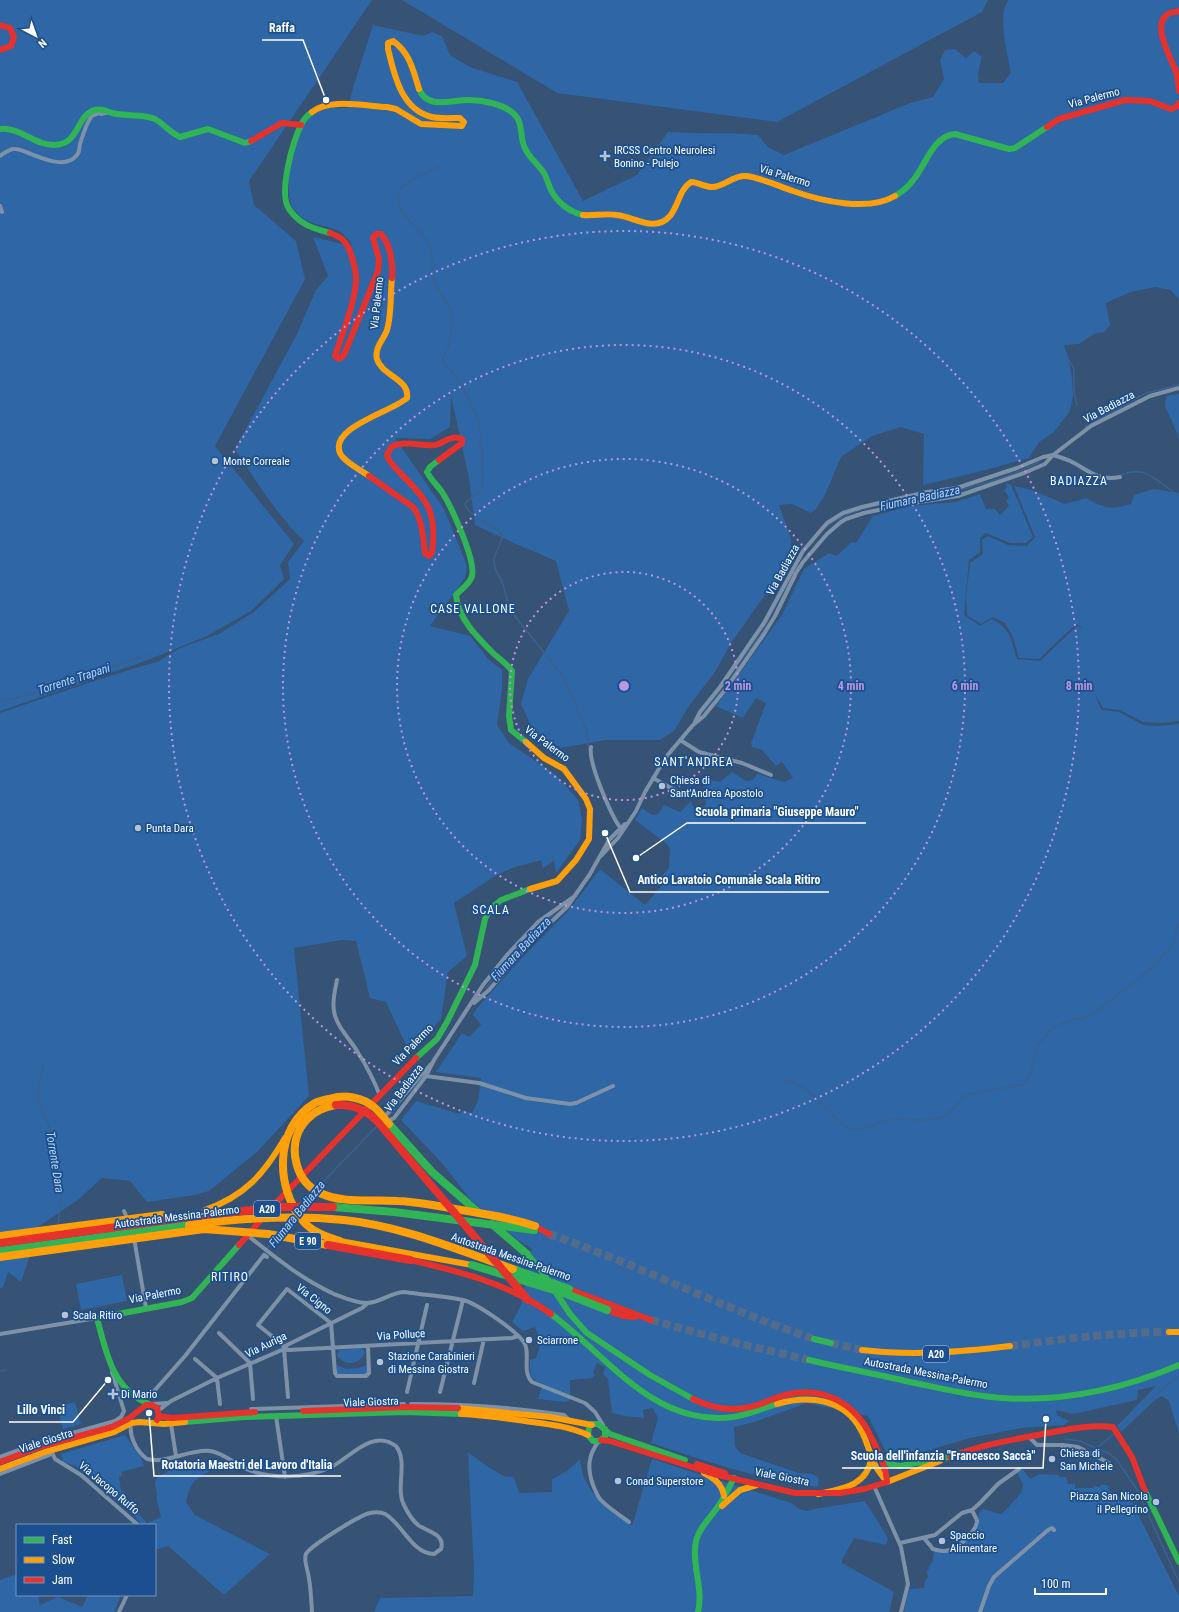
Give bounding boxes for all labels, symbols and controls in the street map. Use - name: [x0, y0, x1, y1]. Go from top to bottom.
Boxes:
- north arrow: [16, 16, 56, 56]
- callout: Raffa: [262, 16, 303, 40]
- text: Raffa: [269, 21, 295, 35]
- text: N: [35, 36, 49, 50]
- street label: Via Palermo: [1067, 85, 1122, 111]
- place label: IRCSS Centro Neurolesi Bonino - Pulejo: [614, 144, 715, 170]
- marker: IRCSS Centro Neurolesi Bonino - Pulejo: [599, 150, 611, 162]
- street label: Via Palermo: [758, 162, 813, 190]
- street label: Via Palermo: [368, 276, 386, 330]
- street label: Via Badiazza: [1081, 388, 1137, 426]
- place label: Monte Correale: [223, 455, 290, 468]
- marker: Monte Correale: [210, 456, 220, 466]
- district label: BADIAZZA: [1050, 474, 1108, 488]
- water label: Fiumara Badiazza: [879, 483, 961, 513]
- street label: Via Badiazza: [764, 542, 802, 598]
- district label: CASE VALLONE: [430, 602, 516, 616]
- water label: Torrente Trapani: [36, 661, 112, 697]
- centre of rings: [617, 679, 631, 693]
- text: 2 min: [725, 679, 751, 693]
- text: 4 min: [838, 679, 864, 693]
- text: 6 min: [952, 679, 978, 693]
- text: 8 min: [1066, 679, 1092, 693]
- street label: Via Palermo: [522, 723, 572, 765]
- district label: SANT'ANDREA: [654, 755, 734, 769]
- place label: Chiesa di Sant'Andrea Apostolo: [670, 774, 764, 800]
- marker: Chiesa di Sant'Andrea Apostolo: [657, 781, 667, 791]
- callout: Scuola primaria "Giuseppe Mauro": [687, 799, 866, 823]
- text: Scuola primaria "Giuseppe Mauro": [695, 805, 859, 819]
- place label: Punta Dara: [146, 822, 194, 835]
- marker: Punta Dara: [133, 823, 143, 833]
- callout: Antico Lavatoio Comunale Scala Ritiro: [630, 868, 829, 892]
- text: Antico Lavatoio Comunale Scala Ritiro: [637, 873, 821, 887]
- district label: SCALA: [472, 903, 510, 917]
- water label: Fiumara Badiazza: [488, 914, 554, 984]
- street label: Via Palermo: [390, 1021, 436, 1068]
- street label: Via Badiazza: [382, 1062, 426, 1114]
- water label: Torrente Dara: [43, 1130, 67, 1194]
- water label: Fiumara Badiazza: [266, 1178, 328, 1250]
- road number: A20: [254, 1201, 280, 1217]
- street label: Autostrada Messina-Palermo: [114, 1203, 241, 1231]
- street label: Autostrada Messina-Palermo: [449, 1230, 573, 1284]
- road number: E 90: [295, 1233, 321, 1249]
- district label: RITIRO: [211, 1270, 249, 1284]
- street label: Via Cigno: [294, 1281, 335, 1317]
- street label: Via Palermo: [128, 1284, 183, 1306]
- place label: Scala Ritiro: [73, 1309, 123, 1322]
- marker: Scala Ritiro: [60, 1310, 70, 1320]
- street label: Via Polluce: [376, 1327, 426, 1343]
- street label: Via Auriga: [243, 1329, 289, 1361]
- place label: Sciarrone: [537, 1334, 578, 1347]
- marker: Sciarrone: [524, 1335, 534, 1345]
- road number: A20: [923, 1346, 949, 1362]
- place label: Stazione Carabinieri di Messina Giostra: [388, 1350, 475, 1376]
- street label: Autostrada Messina-Palermo: [863, 1355, 989, 1391]
- marker: Stazione Carabinieri di Messina Giostra: [375, 1357, 385, 1367]
- place label: Di Mario: [121, 1388, 158, 1401]
- marker: Di Mario: [108, 1389, 118, 1399]
- street label: Viale Giostra: [343, 1395, 399, 1409]
- callout: Lillo Vinci: [9, 1398, 73, 1422]
- text: Lillo Vinci: [17, 1403, 65, 1417]
- street label: Viale Giostra: [18, 1426, 74, 1456]
- callout: Scuola dell'infanzia "Francesco Saccà": [842, 1444, 1043, 1468]
- place label: Chiesa di San Michele: [1060, 1447, 1113, 1473]
- text: Scuola dell'infanzia "Francesco Saccà": [851, 1449, 1035, 1463]
- callout: Rotatoria Maestri del Lavoro d'Italia: [154, 1452, 341, 1476]
- marker: Chiesa di San Michele: [1047, 1454, 1057, 1464]
- text: Rotatoria Maestri del Lavoro d'Italia: [162, 1458, 333, 1472]
- street label: Via Jacopo Ruffo: [76, 1459, 142, 1517]
- street label: Viale Giostra: [754, 1465, 810, 1489]
- place label: Conad Superstore: [626, 1475, 703, 1488]
- marker: Conad Superstore: [613, 1476, 623, 1486]
- place label: Piazza San Nicola il Pellegrino: [1070, 1490, 1148, 1516]
- marker: Piazza San Nicola il Pellegrino: [1151, 1497, 1161, 1507]
- legend: [16, 1524, 156, 1596]
- place label: Spaccio Alimentare: [950, 1529, 997, 1555]
- text: Fast: [52, 1533, 73, 1547]
- marker: Spaccio Alimentare: [937, 1536, 947, 1546]
- text: Slow: [52, 1553, 75, 1567]
- scale bar: [1035, 1570, 1106, 1596]
- text: Jam: [52, 1573, 73, 1587]
- text: 100 m: [1041, 1577, 1071, 1591]

